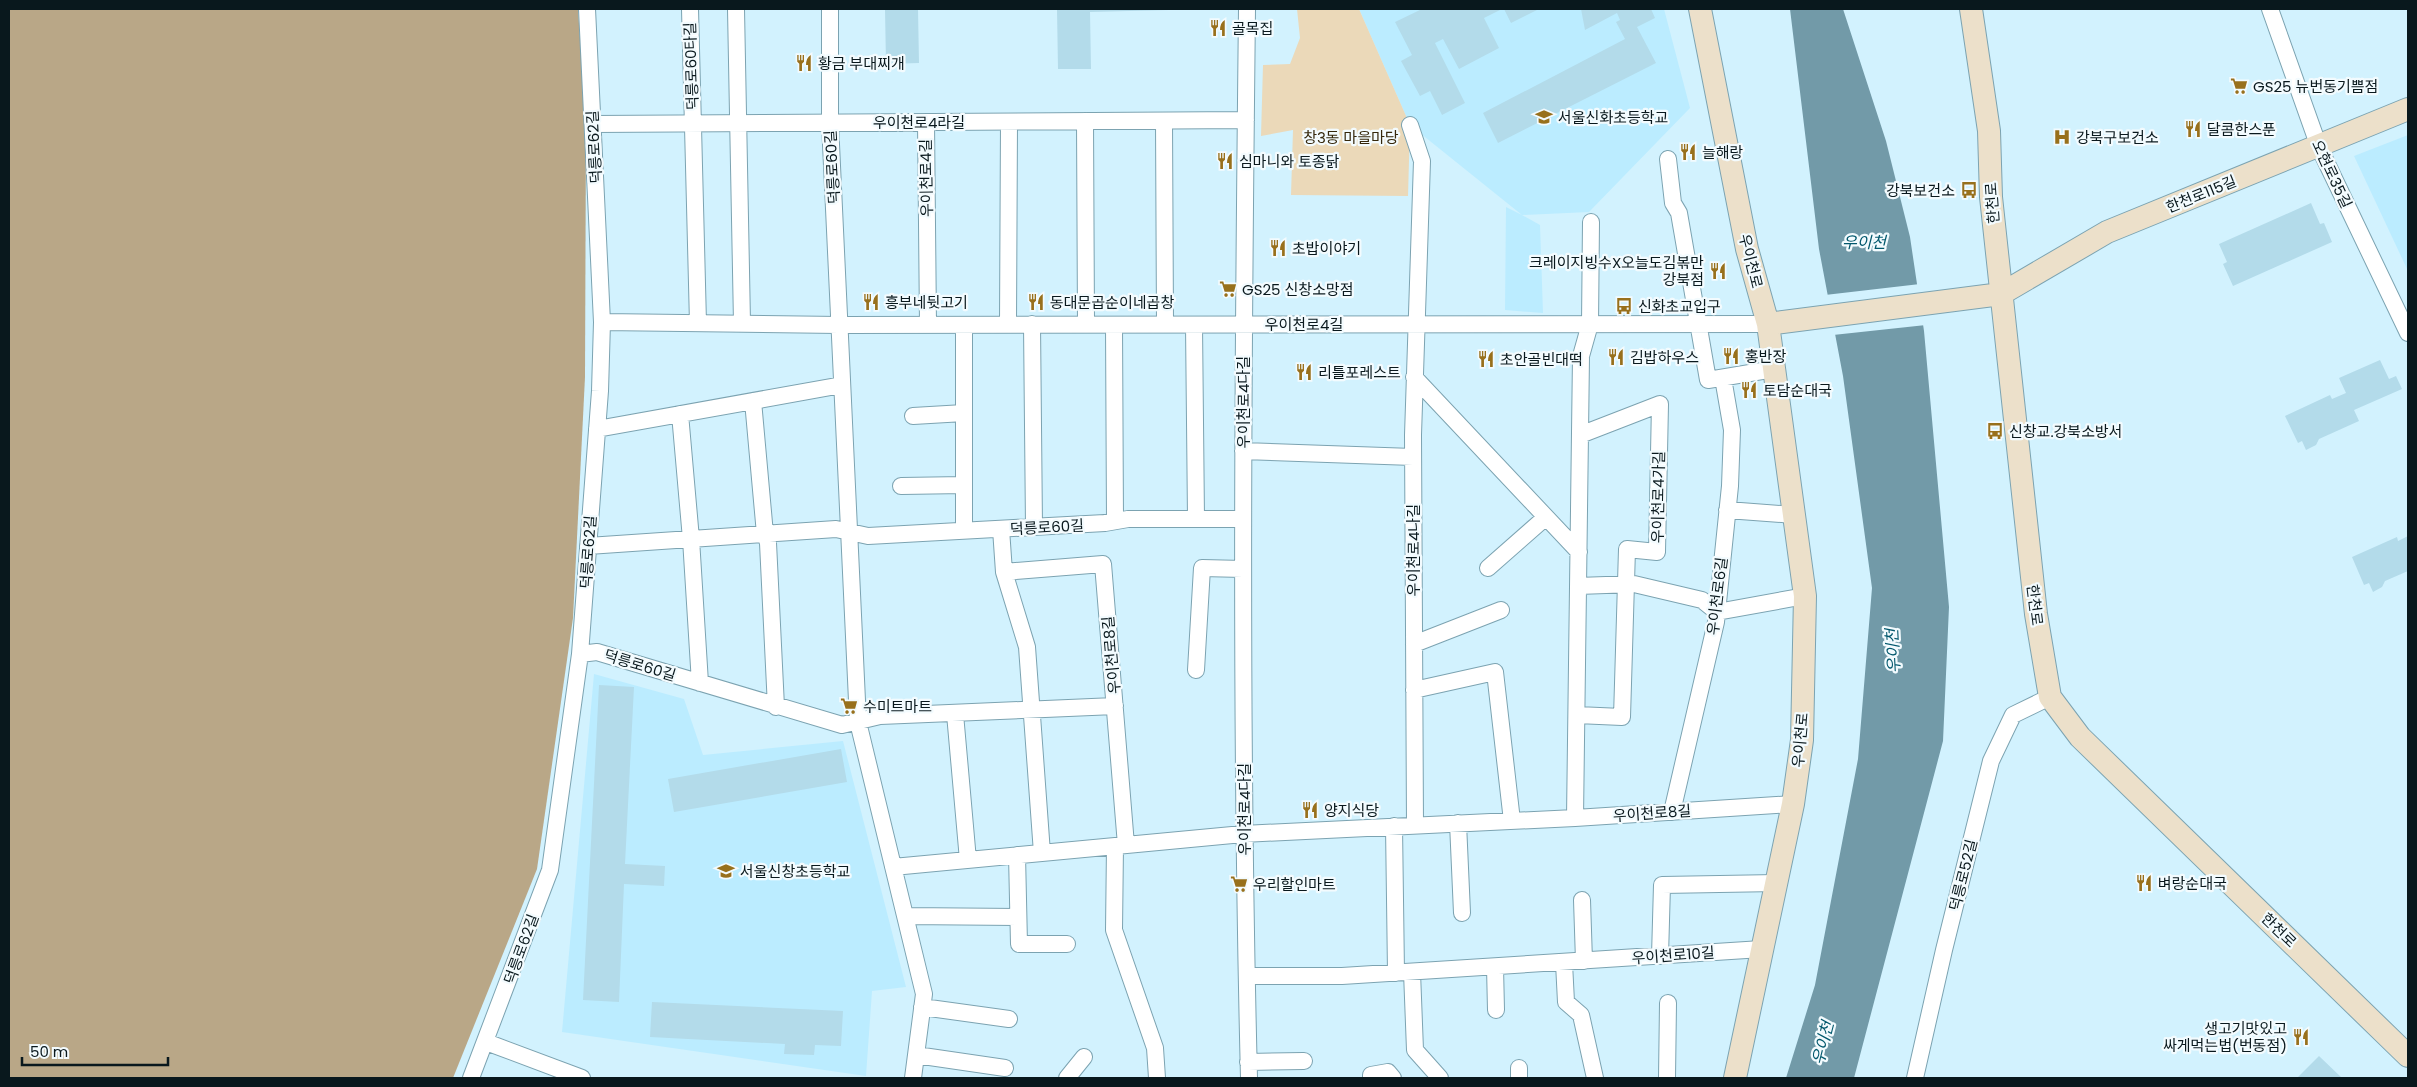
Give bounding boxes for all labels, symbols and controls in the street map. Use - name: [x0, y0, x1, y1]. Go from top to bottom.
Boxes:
- restaurant icon: 골목집: [1208, 18, 1228, 38]
- place label: 골목집: [1232, 18, 1273, 39]
- street label: 덕릉로60타길: [679, 22, 703, 110]
- restaurant icon: 황금 부대찌개: [794, 53, 814, 73]
- place label: 황금 부대찌개: [818, 53, 905, 74]
- supermarket icon: GS25 뉴번동기쁨점: [2229, 76, 2249, 96]
- place label: GS25 뉴번동기쁨점: [2253, 76, 2378, 97]
- school or university icon: 서울신화초등학교: [1534, 107, 1554, 127]
- place label: 서울신화초등학교: [1558, 107, 1668, 128]
- street label: 덕릉로62길: [582, 110, 606, 184]
- street label: 우이천로4라길: [873, 112, 965, 133]
- restaurant icon: 달콤한스푼: [2183, 119, 2203, 139]
- place label: 달콤한스푼: [2207, 119, 2276, 140]
- park label: 창3동 마을마당: [1303, 127, 1399, 148]
- hospital icon: 강북구보건소: [2052, 127, 2072, 147]
- place label: 강북구보건소: [2076, 127, 2159, 148]
- street label: 덕릉로60길: [820, 129, 844, 205]
- street label: 오현로35길: [2307, 136, 2357, 212]
- street label: 우이천로4길: [915, 139, 937, 217]
- restaurant icon: 늘해랑: [1678, 142, 1698, 162]
- place label: 늘해랑: [1702, 142, 1744, 163]
- restaurant icon: 심마니와 토종닭: [1215, 151, 1235, 171]
- place label: 심마니와 토종닭: [1239, 151, 1340, 172]
- street label: 한천로115길: [2163, 170, 2239, 218]
- place label: 강북보건소: [1886, 180, 1955, 201]
- bus stop icon: 강북보건소: [1959, 180, 1979, 200]
- street label: 한천로: [1980, 182, 2004, 224]
- water label: 우이천: [1842, 231, 1888, 254]
- street label: 우이천로: [1734, 232, 1768, 290]
- restaurant icon: 초밥이야기: [1268, 238, 1288, 258]
- place label: 초밥이야기: [1292, 238, 1361, 259]
- place label: 크레이지빙수X오늘도김볶만 강북점: [1529, 252, 1704, 290]
- restaurant icon: 크레이지빙수X오늘도김볶만 강북점: [1708, 261, 1728, 281]
- supermarket icon: GS25 신창소망점: [1218, 279, 1238, 299]
- place label: GS25 신창소망점: [1242, 279, 1354, 300]
- restaurant icon: 흥부네뒷고기: [861, 292, 881, 312]
- place label: 흥부네뒷고기: [885, 292, 968, 313]
- restaurant icon: 동대문곱순이네곱창: [1026, 292, 1046, 312]
- place label: 동대문곱순이네곱창: [1050, 292, 1174, 313]
- bus stop icon: 신화초교입구: [1614, 296, 1634, 316]
- place label: 신화초교입구: [1638, 296, 1721, 317]
- street label: 우이천로4길: [1265, 314, 1343, 335]
- restaurant icon: 홍반장: [1721, 346, 1741, 366]
- place label: 홍반장: [1745, 346, 1787, 367]
- restaurant icon: 김밥하우스: [1606, 347, 1626, 367]
- place label: 김밥하우스: [1630, 347, 1699, 368]
- restaurant icon: 초안골빈대떡: [1476, 349, 1496, 369]
- place label: 초안골빈대떡: [1500, 349, 1583, 370]
- street label: 우이천로4다길: [1233, 356, 1254, 448]
- restaurant icon: 리틀포레스트: [1294, 362, 1314, 382]
- place label: 리틀포레스트: [1318, 362, 1401, 383]
- restaurant icon: 토담순대국: [1739, 380, 1759, 400]
- place label: 토담순대국: [1763, 380, 1832, 401]
- bus stop icon: 신창교.강북소방서: [1985, 421, 2005, 441]
- place label: 신창교.강북소방서: [2009, 421, 2123, 442]
- street label: 우이천로4가길: [1647, 451, 1669, 543]
- street label: 우이천로4나길: [1403, 504, 1424, 596]
- street label: 덕릉로62길: [575, 515, 601, 589]
- street label: 덕릉로60길: [1009, 515, 1085, 539]
- street label: 우이천로6길: [1702, 556, 1732, 636]
- street label: 한천로: [2022, 583, 2048, 627]
- street label: 우이천로8길: [1097, 615, 1125, 695]
- water label: 우이천: [1880, 626, 1906, 674]
- street label: 덕릉로60길: [601, 644, 679, 686]
- supermarket icon: 수미트마트: [839, 696, 859, 716]
- place label: 수미트마트: [863, 696, 932, 717]
- street label: 우이천로: [1787, 712, 1813, 768]
- street label: 우이천로4다길: [1234, 763, 1255, 855]
- restaurant icon: 양지식당: [1300, 800, 1320, 820]
- place label: 양지식당: [1324, 800, 1379, 821]
- street label: 우이천로8길: [1612, 800, 1692, 826]
- street label: 덕릉로52길: [1944, 837, 1982, 913]
- school or university icon: 서울신창초등학교: [716, 861, 736, 881]
- place label: 서울신창초등학교: [740, 861, 850, 882]
- restaurant icon: 벼랑순대국: [2134, 873, 2154, 893]
- place label: 벼랑순대국: [2158, 873, 2227, 894]
- supermarket icon: 우리할인마트: [1229, 874, 1249, 894]
- place label: 우리할인마트: [1253, 874, 1336, 895]
- street label: 한천로: [2257, 908, 2301, 952]
- street label: 덕릉로62길: [499, 911, 543, 987]
- street label: 우이천로10길: [1631, 942, 1715, 968]
- water label: 우이천: [1806, 1017, 1840, 1067]
- place label: 생고기맛있고 싸게먹는법(번동점): [2163, 1018, 2287, 1056]
- restaurant icon: 생고기맛있고 싸게먹는법(번동점): [2291, 1027, 2311, 1047]
- scale bar: [22, 1034, 169, 1066]
- text: 50 m: [30, 1041, 68, 1062]

